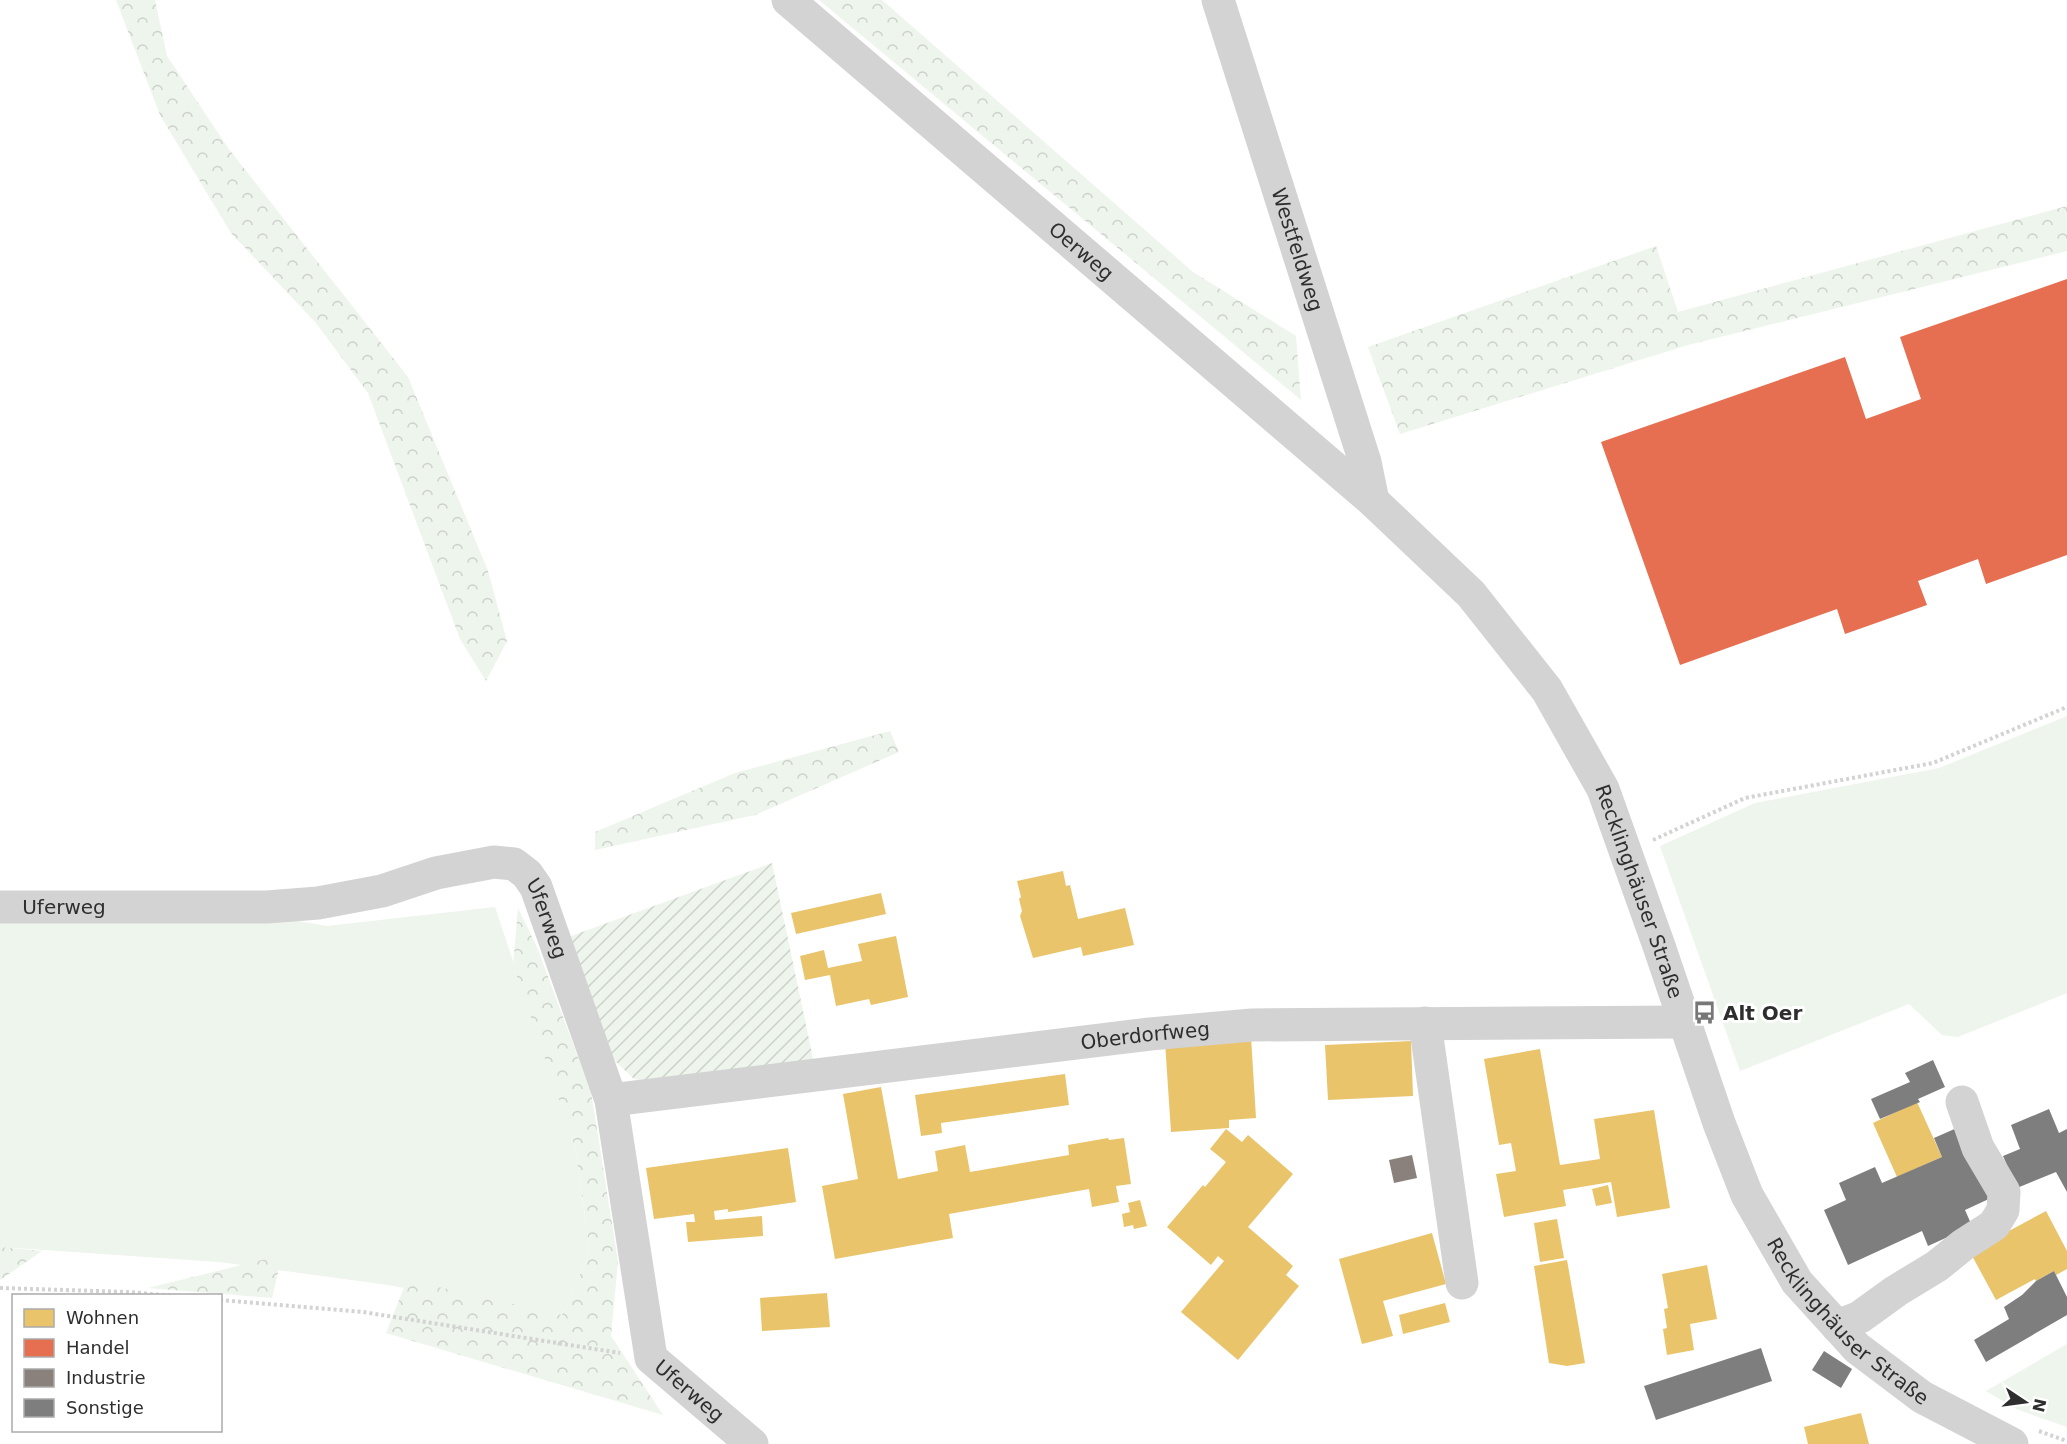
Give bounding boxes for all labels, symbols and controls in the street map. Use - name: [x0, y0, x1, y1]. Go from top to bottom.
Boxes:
- street label: Westfeldweg: [1267, 185, 1328, 314]
- street label: Oerweg: [1044, 217, 1118, 285]
- street label: Recklinghäuser Straße: [1590, 781, 1688, 1001]
- street label: Uferweg: [521, 873, 572, 962]
- street label: Uferweg: [22, 895, 106, 919]
- bus stop icon: Alt Oer: [1692, 1000, 1718, 1026]
- place label: Alt Oer: [1723, 1001, 1802, 1025]
- street label: Oberdorfweg: [1079, 1017, 1211, 1054]
- street label: Recklinghäuser Straße: [1762, 1233, 1934, 1410]
- legend: [12, 1294, 222, 1432]
- text: Wohnen: [66, 1307, 139, 1328]
- text: Handel: [66, 1337, 129, 1358]
- street label: Uferweg: [650, 1355, 729, 1427]
- text: Industrie: [66, 1367, 145, 1388]
- north arrow: [1995, 1372, 2055, 1432]
- text: Sonstige: [66, 1397, 144, 1418]
- text: N: [2028, 1397, 2050, 1414]

